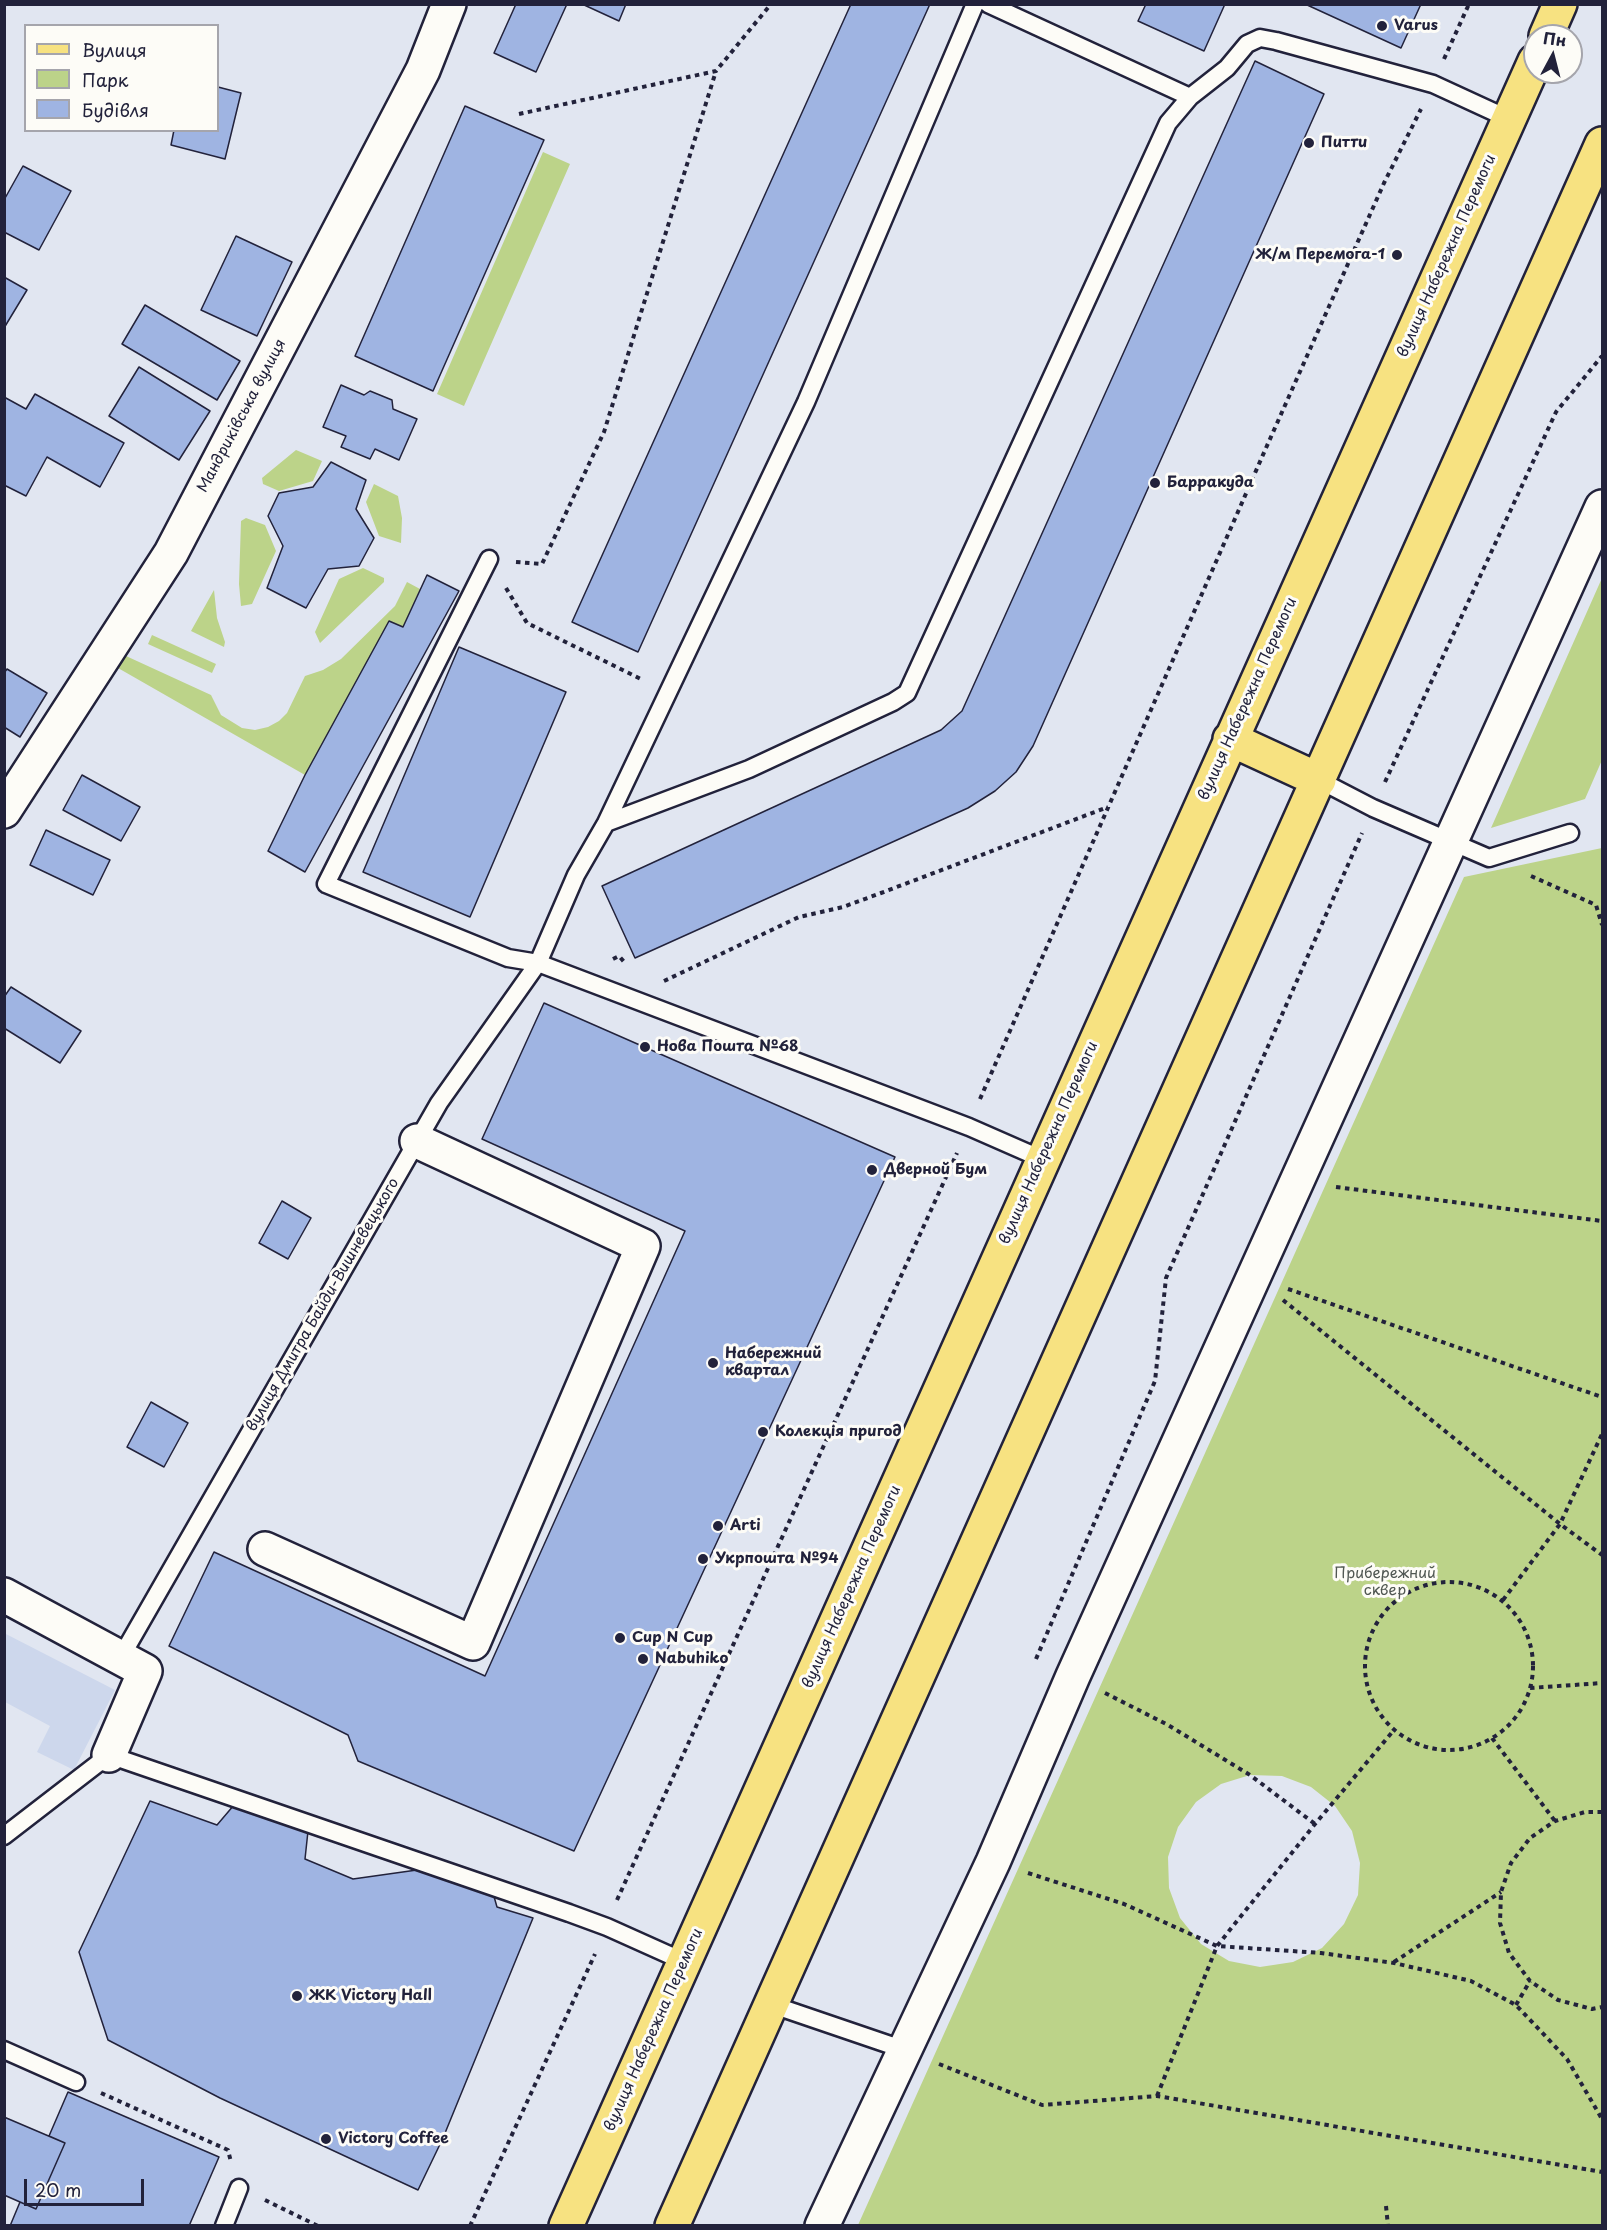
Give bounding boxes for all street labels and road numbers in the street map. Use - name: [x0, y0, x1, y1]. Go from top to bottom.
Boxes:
- street label: вулиця Набережна Перемоги: [1394, 152, 1500, 360]
- street label: Мандриківська вулиця: [194, 336, 290, 496]
- street label: вулиця Набережна Перемоги: [1195, 595, 1301, 803]
- street label: вулиця Набережна Перемоги: [996, 1039, 1102, 1247]
- street label: вулиця Дмитра Байди-Вишневецького: [243, 1175, 403, 1435]
- street label: вулиця Набережна Перемоги: [799, 1483, 905, 1691]
- street label: вулиця Набережна Перемоги: [601, 1926, 707, 2134]

